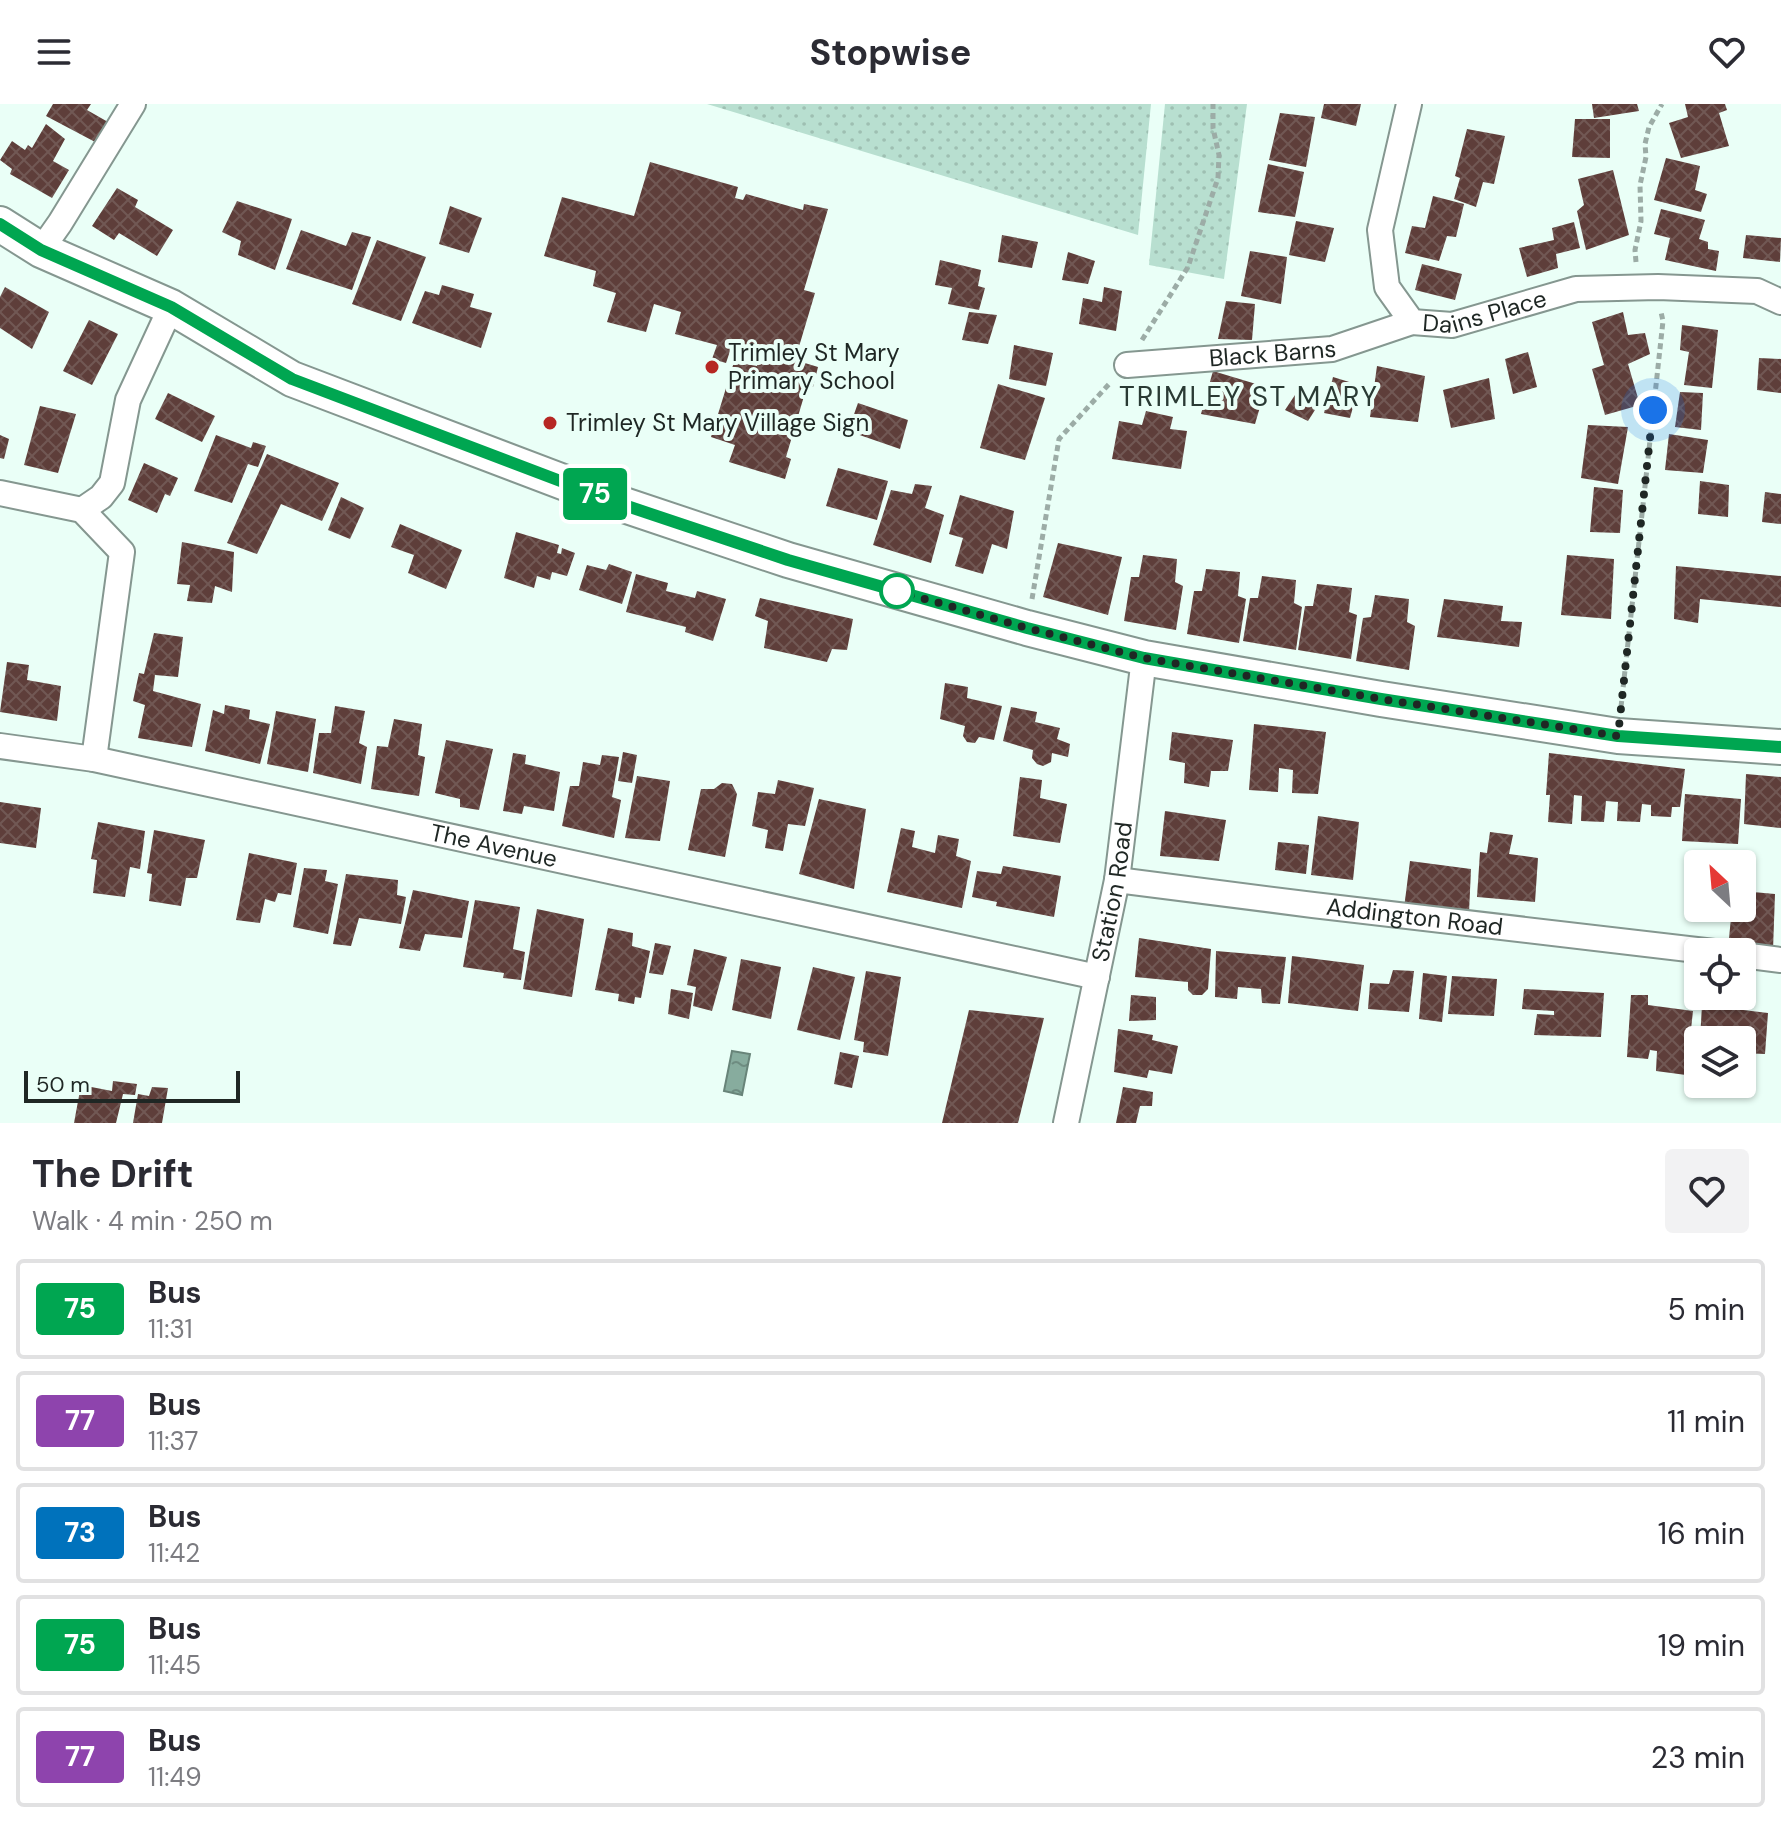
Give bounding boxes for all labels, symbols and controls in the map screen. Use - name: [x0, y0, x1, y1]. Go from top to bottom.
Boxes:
- text: Stopwise: [810, 29, 972, 76]
- icon: menu: [32, 30, 76, 74]
- icon: heart: [1705, 30, 1749, 74]
- street label: Dains Place: [1421, 282, 1550, 340]
- street label: Black Barns: [1208, 333, 1337, 374]
- place label: Trimley St Mary Primary School: [728, 337, 900, 396]
- marker: Trimley St Mary Primary School: [703, 358, 721, 376]
- district label: TRIMLEY ST MARY: [1119, 378, 1379, 415]
- your location: [1633, 390, 1673, 430]
- place label: Trimley St Mary Village Sign: [566, 407, 869, 438]
- marker: Trimley St Mary Village Sign: [541, 414, 559, 432]
- line badge: 75: [559, 468, 631, 520]
- text: 75: [579, 475, 611, 512]
- unlabelled marker: [880, 574, 914, 608]
- street label: The Avenue: [428, 817, 560, 874]
- street label: Station Road: [1084, 820, 1139, 964]
- north arrow: [1684, 850, 1756, 922]
- map controls: [1684, 850, 1756, 1098]
- street label: Addington Road: [1325, 891, 1505, 942]
- button: locate: [1684, 938, 1756, 1010]
- button: layers: [1684, 1026, 1756, 1098]
- scale bar: [24, 1067, 240, 1103]
- text: 50 m: [36, 1070, 90, 1099]
- text: The Drift: [32, 1149, 193, 1199]
- button: heart: [1665, 1149, 1749, 1233]
- text: Walk · 4 min · 250 m: [32, 1204, 273, 1238]
- text: Bus: [148, 1273, 202, 1312]
- text: 75: [64, 1290, 96, 1327]
- text: 5 min: [1668, 1290, 1745, 1329]
- text: 11:31: [148, 1312, 193, 1346]
- text: Bus: [148, 1385, 202, 1424]
- text: 77: [65, 1402, 95, 1439]
- text: 11 min: [1667, 1402, 1745, 1441]
- text: 11:37: [148, 1424, 198, 1458]
- text: Bus: [148, 1497, 202, 1536]
- text: 73: [64, 1514, 96, 1551]
- text: 16 min: [1658, 1514, 1745, 1553]
- text: 11:42: [148, 1536, 200, 1570]
- text: Bus: [148, 1609, 202, 1648]
- text: 75: [64, 1626, 96, 1663]
- text: 19 min: [1658, 1626, 1745, 1665]
- text: 11:45: [148, 1648, 201, 1682]
- text: Bus: [148, 1721, 202, 1760]
- text: 77: [65, 1738, 95, 1775]
- text: 23 min: [1651, 1738, 1745, 1777]
- text: 11:49: [148, 1760, 202, 1794]

